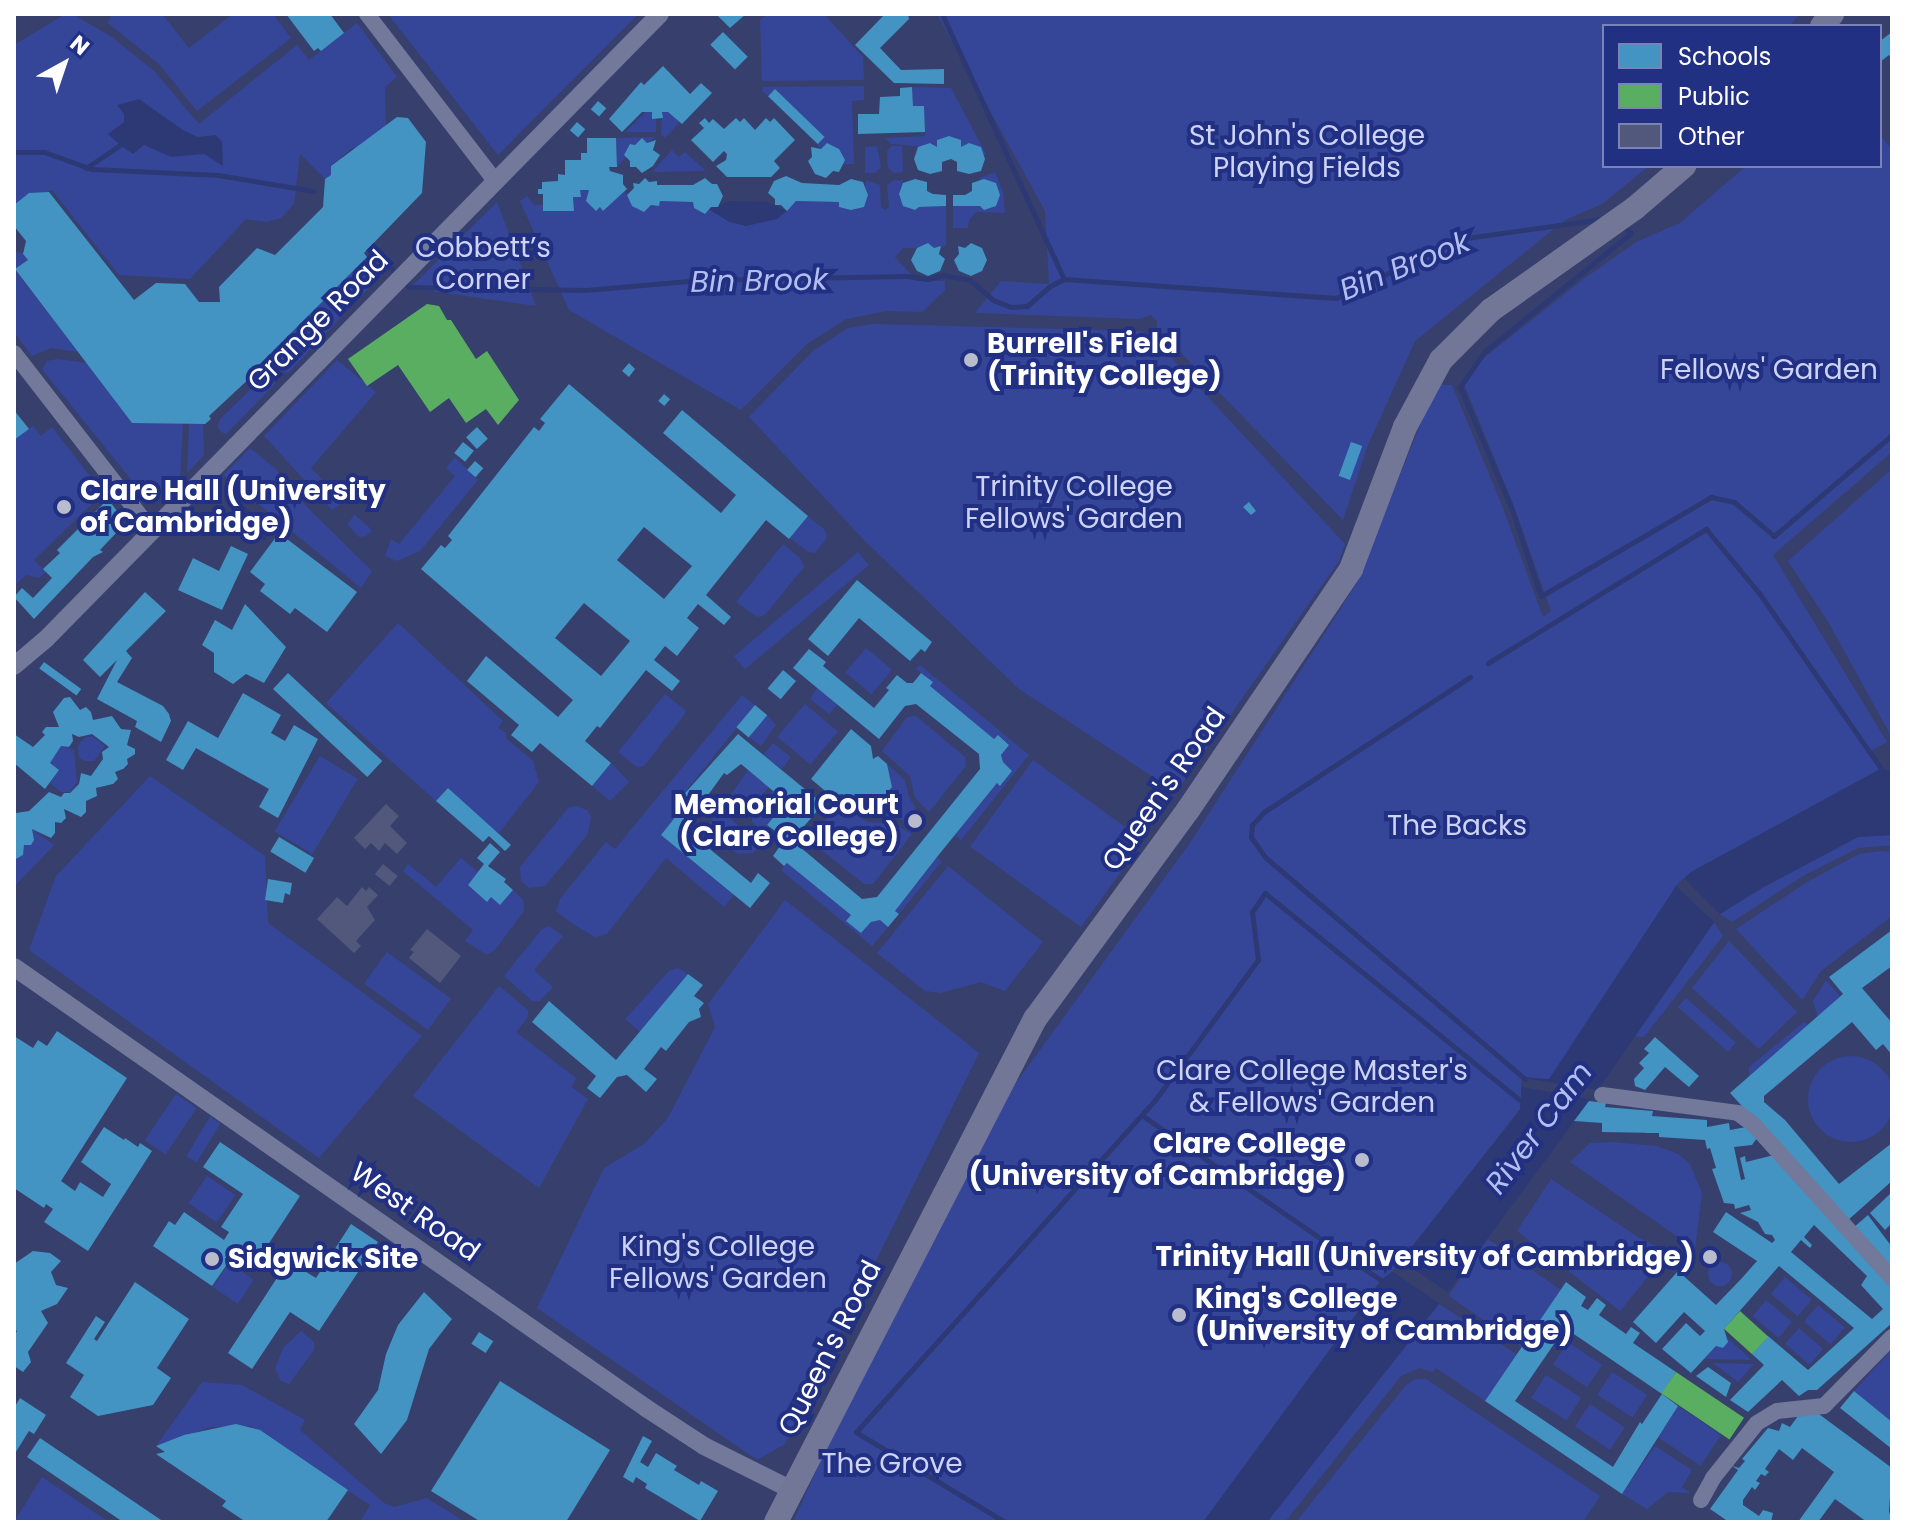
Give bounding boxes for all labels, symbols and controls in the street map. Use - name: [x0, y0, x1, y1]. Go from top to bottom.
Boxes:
- north arrow: [24, 24, 104, 104]
- legend: [1602, 24, 1882, 168]
- text: N: [63, 28, 96, 62]
- text: Schools: [1678, 40, 1771, 73]
- text: Public: [1678, 80, 1750, 113]
- park label: St John's College Playing Fields: [1189, 119, 1425, 185]
- text: Other: [1678, 120, 1745, 153]
- water label: Bin Brook: [1335, 224, 1475, 308]
- park label: Cobbett’s Corner: [415, 231, 551, 297]
- street label: Grange Road: [240, 243, 396, 399]
- water label: Bin Brook: [690, 262, 828, 300]
- place label: Burrell's Field (Trinity College): [987, 327, 1222, 393]
- marker: Burrell's Field (Trinity College): [962, 351, 980, 369]
- park label: Fellows' Garden: [1660, 353, 1878, 387]
- park label: Trinity College Fellows' Garden: [965, 470, 1183, 536]
- place label: Clare Hall (University of Cambridge): [80, 474, 386, 540]
- marker: Clare Hall (University of Cambridge): [55, 498, 73, 516]
- street label: Queen's Road: [1095, 701, 1233, 877]
- place label: Memorial Court (Clare College): [674, 788, 899, 854]
- park label: The Backs: [1387, 809, 1527, 843]
- marker: Memorial Court (Clare College): [906, 812, 924, 830]
- park label: Clare College Master's & Fellows' Garden: [1156, 1054, 1468, 1120]
- water label: River Cam: [1478, 1055, 1600, 1201]
- place label: Clare College (University of Cambridge): [968, 1127, 1346, 1193]
- marker: Clare College (University of Cambridge): [1353, 1151, 1371, 1169]
- street label: West Road: [344, 1155, 486, 1269]
- park label: King's College Fellows' Garden: [609, 1230, 827, 1296]
- place label: Trinity Hall (University of Cambridge): [1156, 1240, 1694, 1274]
- place label: Sidgwick Site: [228, 1242, 418, 1276]
- marker: Trinity Hall (University of Cambridge): [1701, 1248, 1719, 1266]
- marker: Sidgwick Site: [203, 1250, 221, 1268]
- street label: Queen's Road: [771, 1255, 889, 1441]
- place label: King's College (University of Cambridge): [1195, 1282, 1573, 1348]
- marker: King's College (University of Cambridge): [1170, 1306, 1188, 1324]
- park label: The Grove: [821, 1447, 963, 1481]

